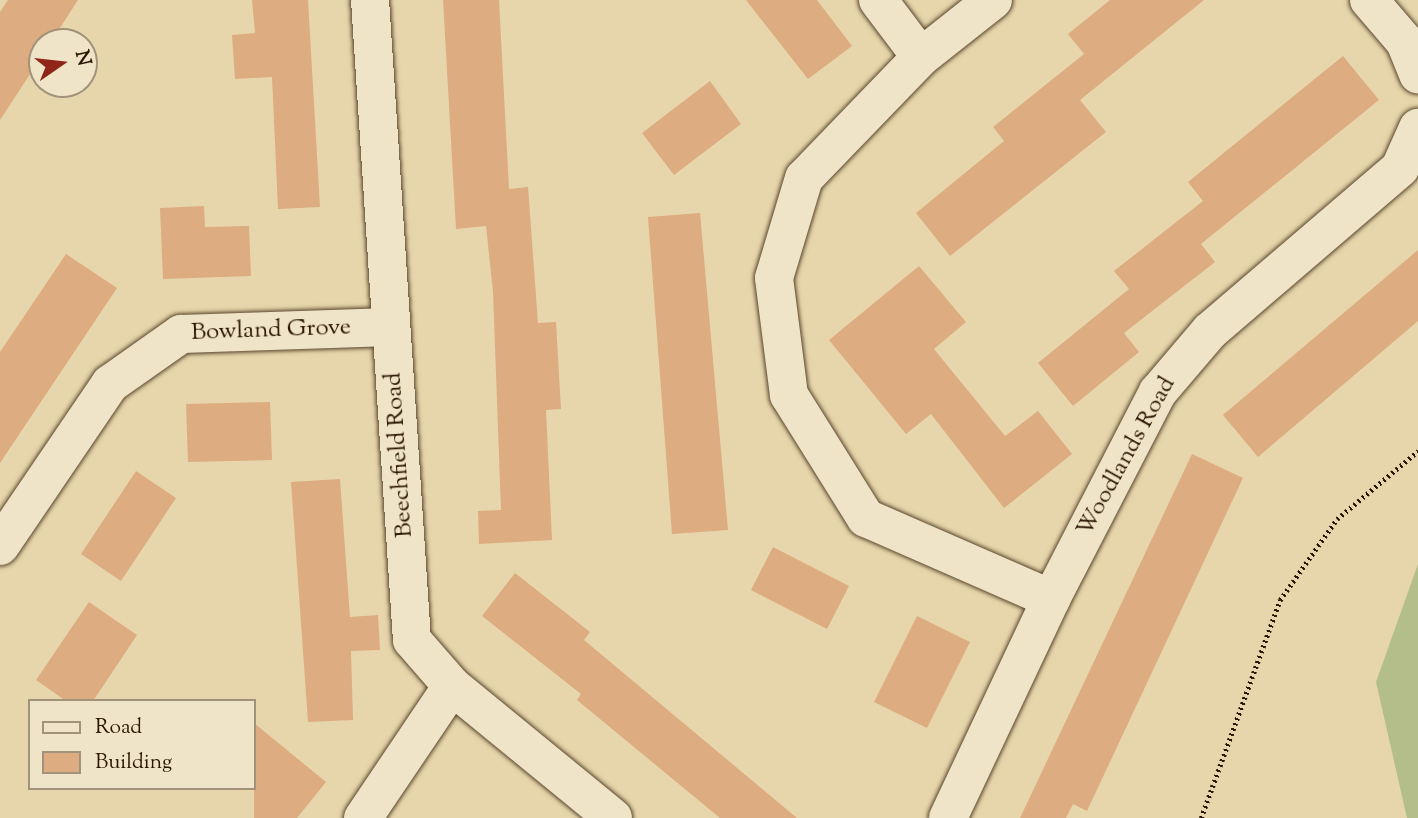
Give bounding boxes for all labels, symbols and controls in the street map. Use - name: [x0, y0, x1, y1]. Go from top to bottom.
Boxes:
- north arrow: [28, 28, 98, 98]
- text: N: [67, 48, 97, 69]
- street label: Bowland Grove: [191, 314, 351, 348]
- street label: Beechfield Road: [380, 371, 420, 539]
- street label: Woodlands Road: [1071, 372, 1183, 542]
- legend: [28, 699, 256, 790]
- text: Road: [95, 713, 142, 743]
- text: Building: [95, 748, 172, 778]

